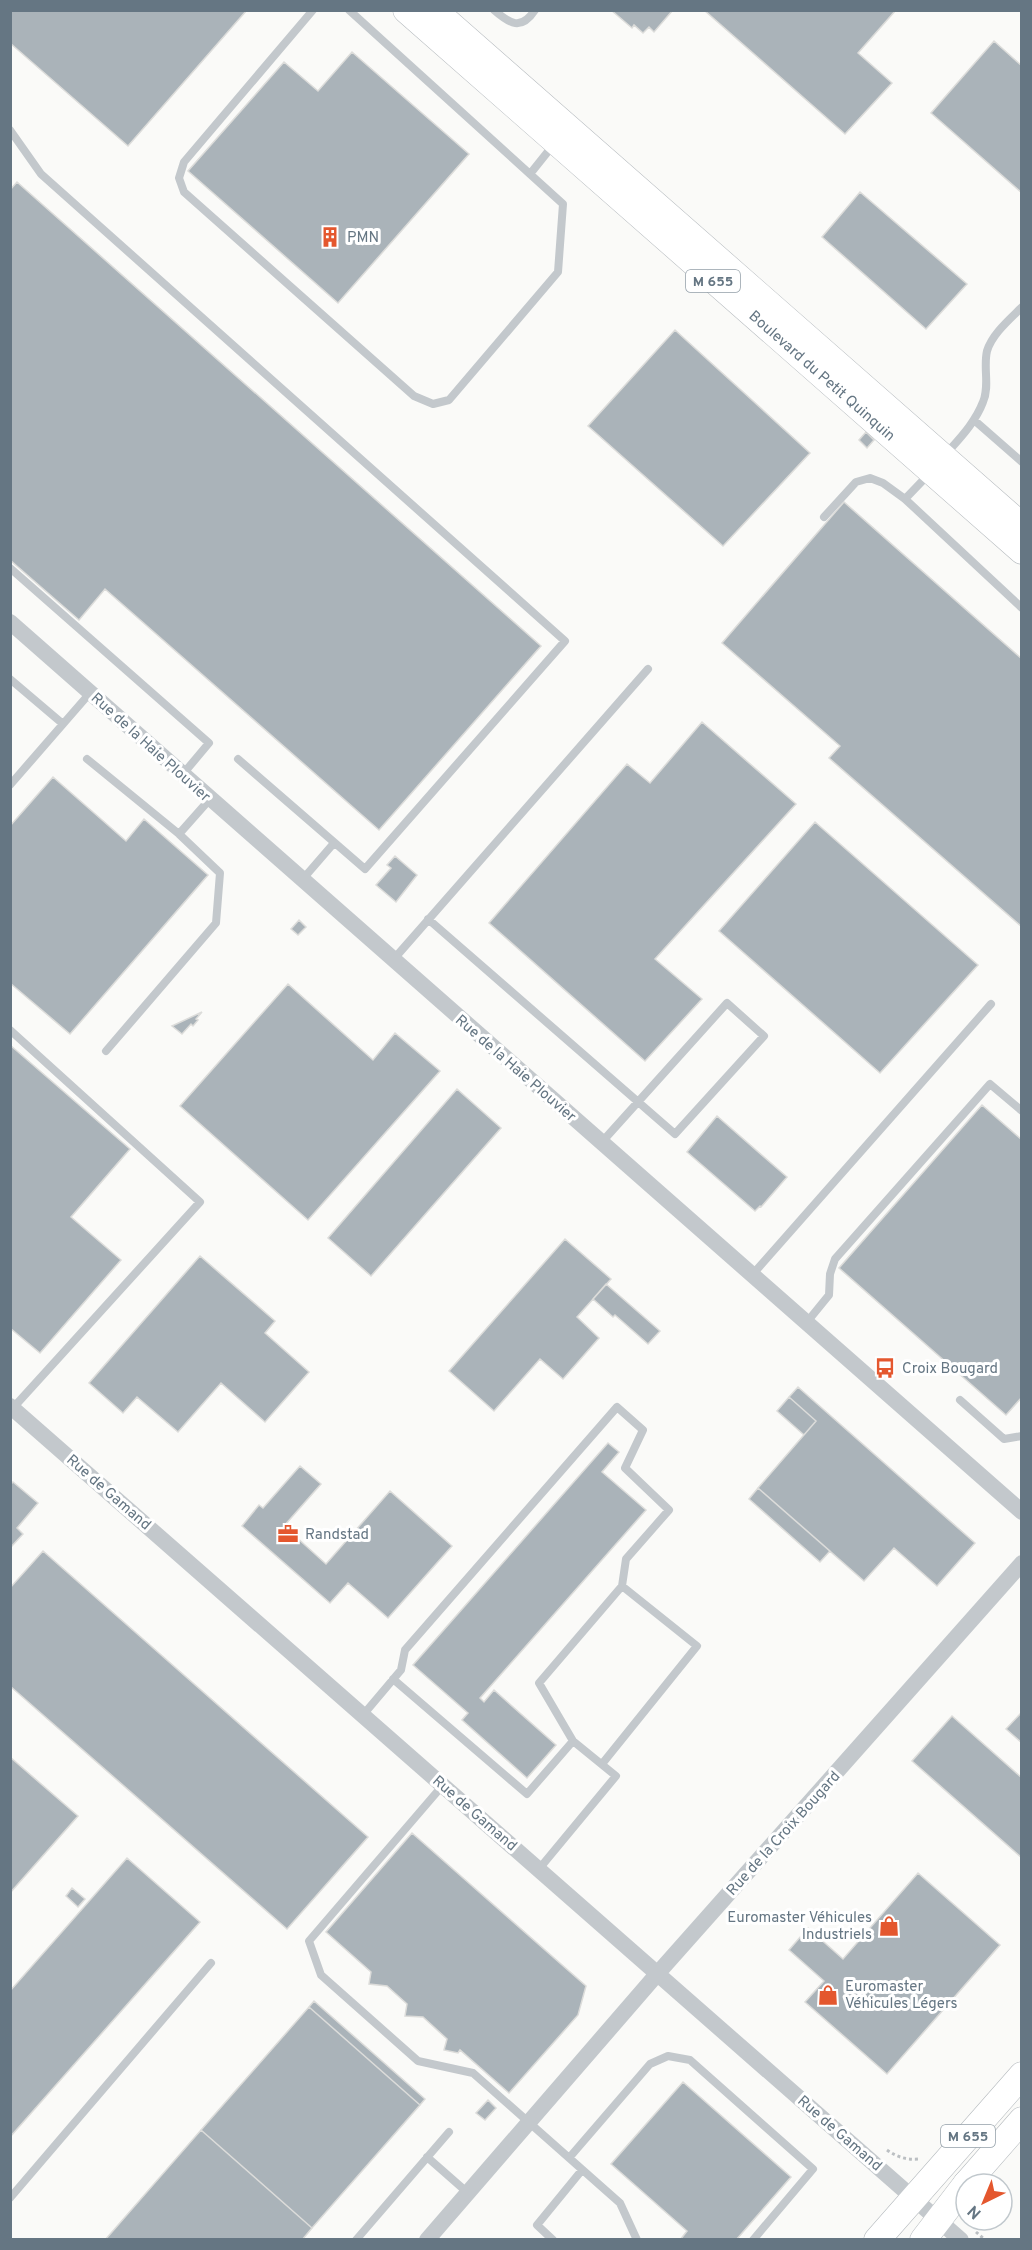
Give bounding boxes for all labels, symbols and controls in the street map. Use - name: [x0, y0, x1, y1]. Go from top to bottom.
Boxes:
- building icon: PMN: [318, 225, 342, 249]
- place label: PMN: [347, 229, 379, 248]
- road number: M 655: [686, 270, 740, 292]
- street label: Boulevard du Petit Quinquin: [744, 307, 898, 446]
- street label: Rue de la Haie Plouvier: [86, 689, 214, 807]
- street label: Rue de la Haie Plouvier: [451, 1011, 580, 1127]
- bus stop icon: Croix Bougard: [873, 1356, 897, 1380]
- place label: Croix Bougard: [902, 1360, 998, 1379]
- street label: Rue de Gamand: [62, 1451, 154, 1535]
- office icon: Randstad: [276, 1522, 300, 1546]
- place label: Randstad: [305, 1526, 369, 1545]
- street label: Rue de la Croix Bougard: [723, 1768, 845, 1900]
- street label: Rue de Gamand: [428, 1772, 520, 1856]
- place label: Euromaster Véhicules Industriels: [727, 1909, 872, 1945]
- shop icon: Euromaster Véhicules Industriels: [877, 1914, 901, 1938]
- place label: Euromaster Véhicules Légers: [845, 1978, 958, 2014]
- shop icon: Euromaster Véhicules Légers: [816, 1983, 840, 2007]
- street label: Rue de Gamand: [793, 2092, 885, 2176]
- road number: M 655: [941, 2125, 995, 2147]
- north arrow: [954, 2172, 1014, 2232]
- text: N: [964, 2200, 986, 2223]

